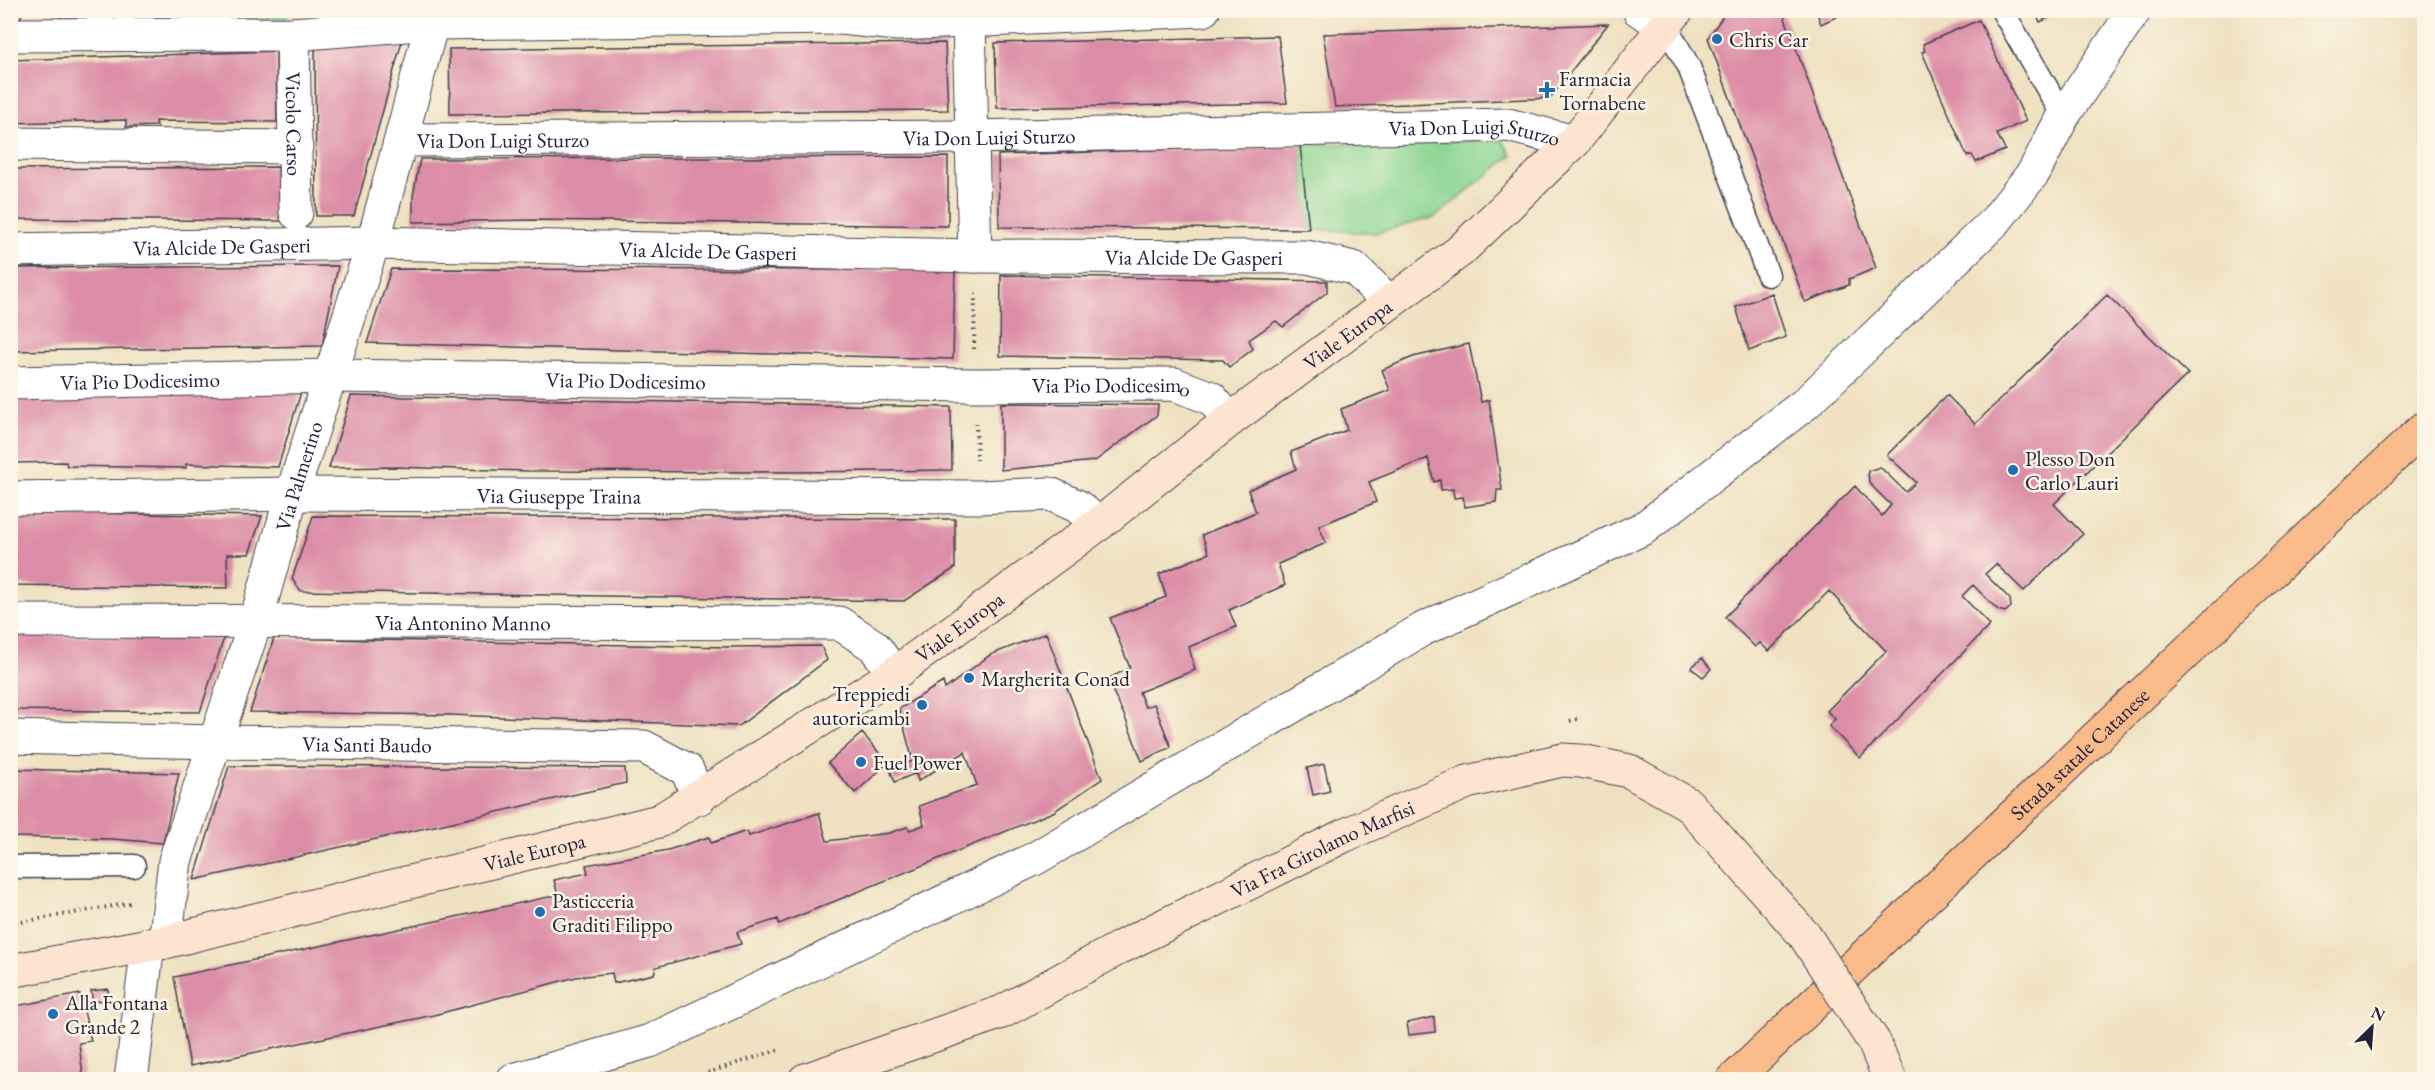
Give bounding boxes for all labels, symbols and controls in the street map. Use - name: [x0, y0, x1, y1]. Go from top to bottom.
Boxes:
- place label: Chris Car: [1729, 26, 1808, 53]
- marker: Chris Car: [1710, 32, 1724, 46]
- place label: Farmacia Tornabene: [1559, 65, 1646, 116]
- street label: Vicolo Carso: [280, 72, 309, 176]
- marker: Farmacia Tornabene: [1540, 83, 1554, 97]
- street label: Via Don Luigi Sturzo: [1388, 111, 1563, 151]
- street label: Via Don Luigi Sturzo: [903, 121, 1076, 151]
- street label: Via Don Luigi Sturzo: [417, 126, 589, 153]
- street label: Via Alcide De Gasperi: [133, 231, 311, 261]
- street label: Via Alcide De Gasperi: [619, 235, 797, 266]
- street label: Via Alcide De Gasperi: [1105, 243, 1283, 270]
- street label: Viale Europa: [1297, 292, 1397, 376]
- street label: Via Pio Dodicesimo: [60, 365, 220, 395]
- street label: Via Pio Dodicesimo: [546, 366, 706, 395]
- street label: Via Pio Dodicesimo: [1032, 370, 1195, 403]
- street label: Via Palmerino: [269, 418, 328, 534]
- place label: Plesso Don Carlo Lauri: [2025, 445, 2119, 496]
- marker: Plesso Don Carlo Lauri: [2006, 463, 2020, 477]
- street label: Via Giuseppe Traina: [477, 481, 642, 509]
- street label: Viale Europa: [909, 585, 1009, 668]
- street label: Via Antonino Manno: [375, 608, 551, 636]
- place label: Margherita Conad: [981, 665, 1130, 692]
- marker: Margherita Conad: [962, 671, 976, 685]
- place label: Treppiedi autoricambi: [812, 680, 910, 731]
- street label: Strada statale Catanese: [2004, 681, 2155, 826]
- marker: Treppiedi autoricambi: [915, 698, 929, 712]
- street label: Via Santi Baudo: [302, 730, 432, 758]
- place label: Fuel Power: [873, 749, 962, 776]
- marker: Fuel Power: [854, 755, 868, 769]
- street label: Via Fra Girolamo Marfisi: [1226, 793, 1418, 904]
- street label: Viale Europa: [481, 826, 589, 877]
- place label: Pasticceria Graditi Filippo: [552, 887, 673, 938]
- marker: Pasticceria Graditi Filippo: [533, 905, 547, 919]
- place label: Alla Fontana Grande 2: [64, 989, 169, 1040]
- north arrow: [2342, 997, 2402, 1057]
- text: N: [2368, 1002, 2388, 1026]
- marker: Alla Fontana Grande 2: [46, 1007, 60, 1021]

